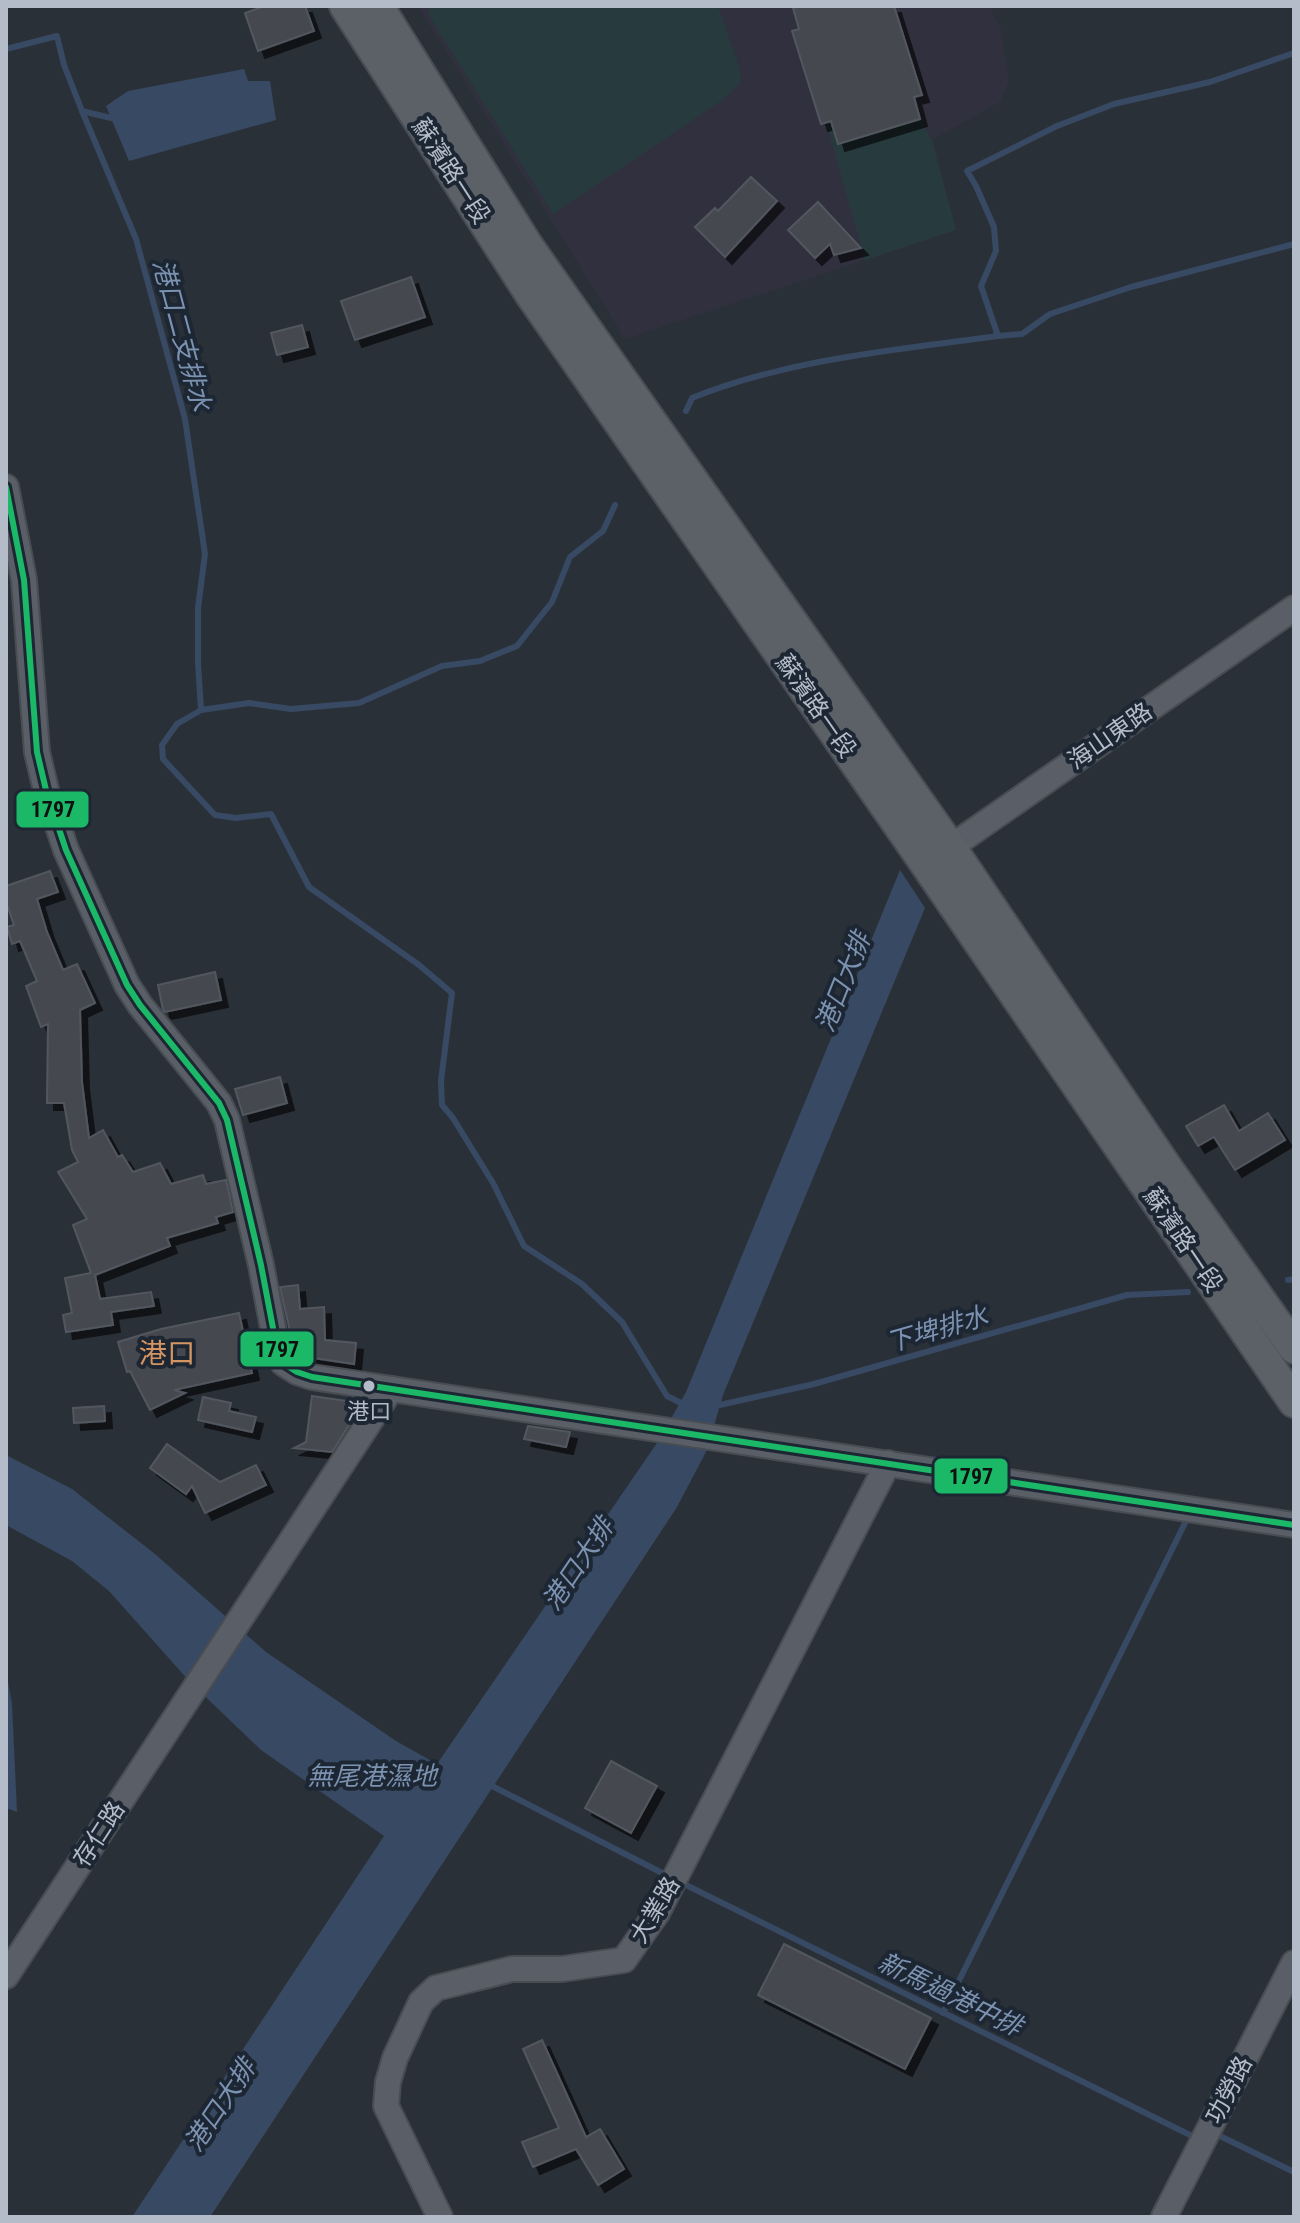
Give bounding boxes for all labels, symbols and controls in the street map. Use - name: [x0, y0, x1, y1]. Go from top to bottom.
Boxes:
- street label: 蘇濱路一段: [407, 113, 495, 229]
- water label: 港口二支排水: [147, 256, 217, 415]
- street label: 蘇濱路一段: [770, 649, 862, 763]
- street label: 海山東路: [1063, 697, 1157, 775]
- line badge: 1797: [15, 790, 90, 829]
- text: 1797: [31, 797, 75, 822]
- water label: 港口大排: [810, 925, 878, 1036]
- street label: 蘇濱路一段: [1138, 1182, 1228, 1298]
- water label: 下埤排水: [883, 1300, 992, 1358]
- line badge: 1797: [239, 1330, 315, 1368]
- district label: 港口: [139, 1337, 195, 1370]
- text: 1797: [255, 1337, 299, 1362]
- marker: 港口: [361, 1378, 377, 1394]
- place label: 港口: [347, 1399, 391, 1424]
- line badge: 1797: [933, 1457, 1009, 1495]
- text: 1797: [949, 1464, 993, 1489]
- water label: 港口大排: [536, 1510, 621, 1616]
- water label: 無尾港濕地: [307, 1761, 439, 1791]
- street label: 存仁路: [68, 1796, 130, 1872]
- street label: 大業路: [624, 1872, 686, 1948]
- water label: 新馬過港中排: [873, 1946, 1029, 2043]
- water label: 港口大排: [178, 2051, 263, 2157]
- street label: 功勞路: [1200, 2052, 1258, 2128]

